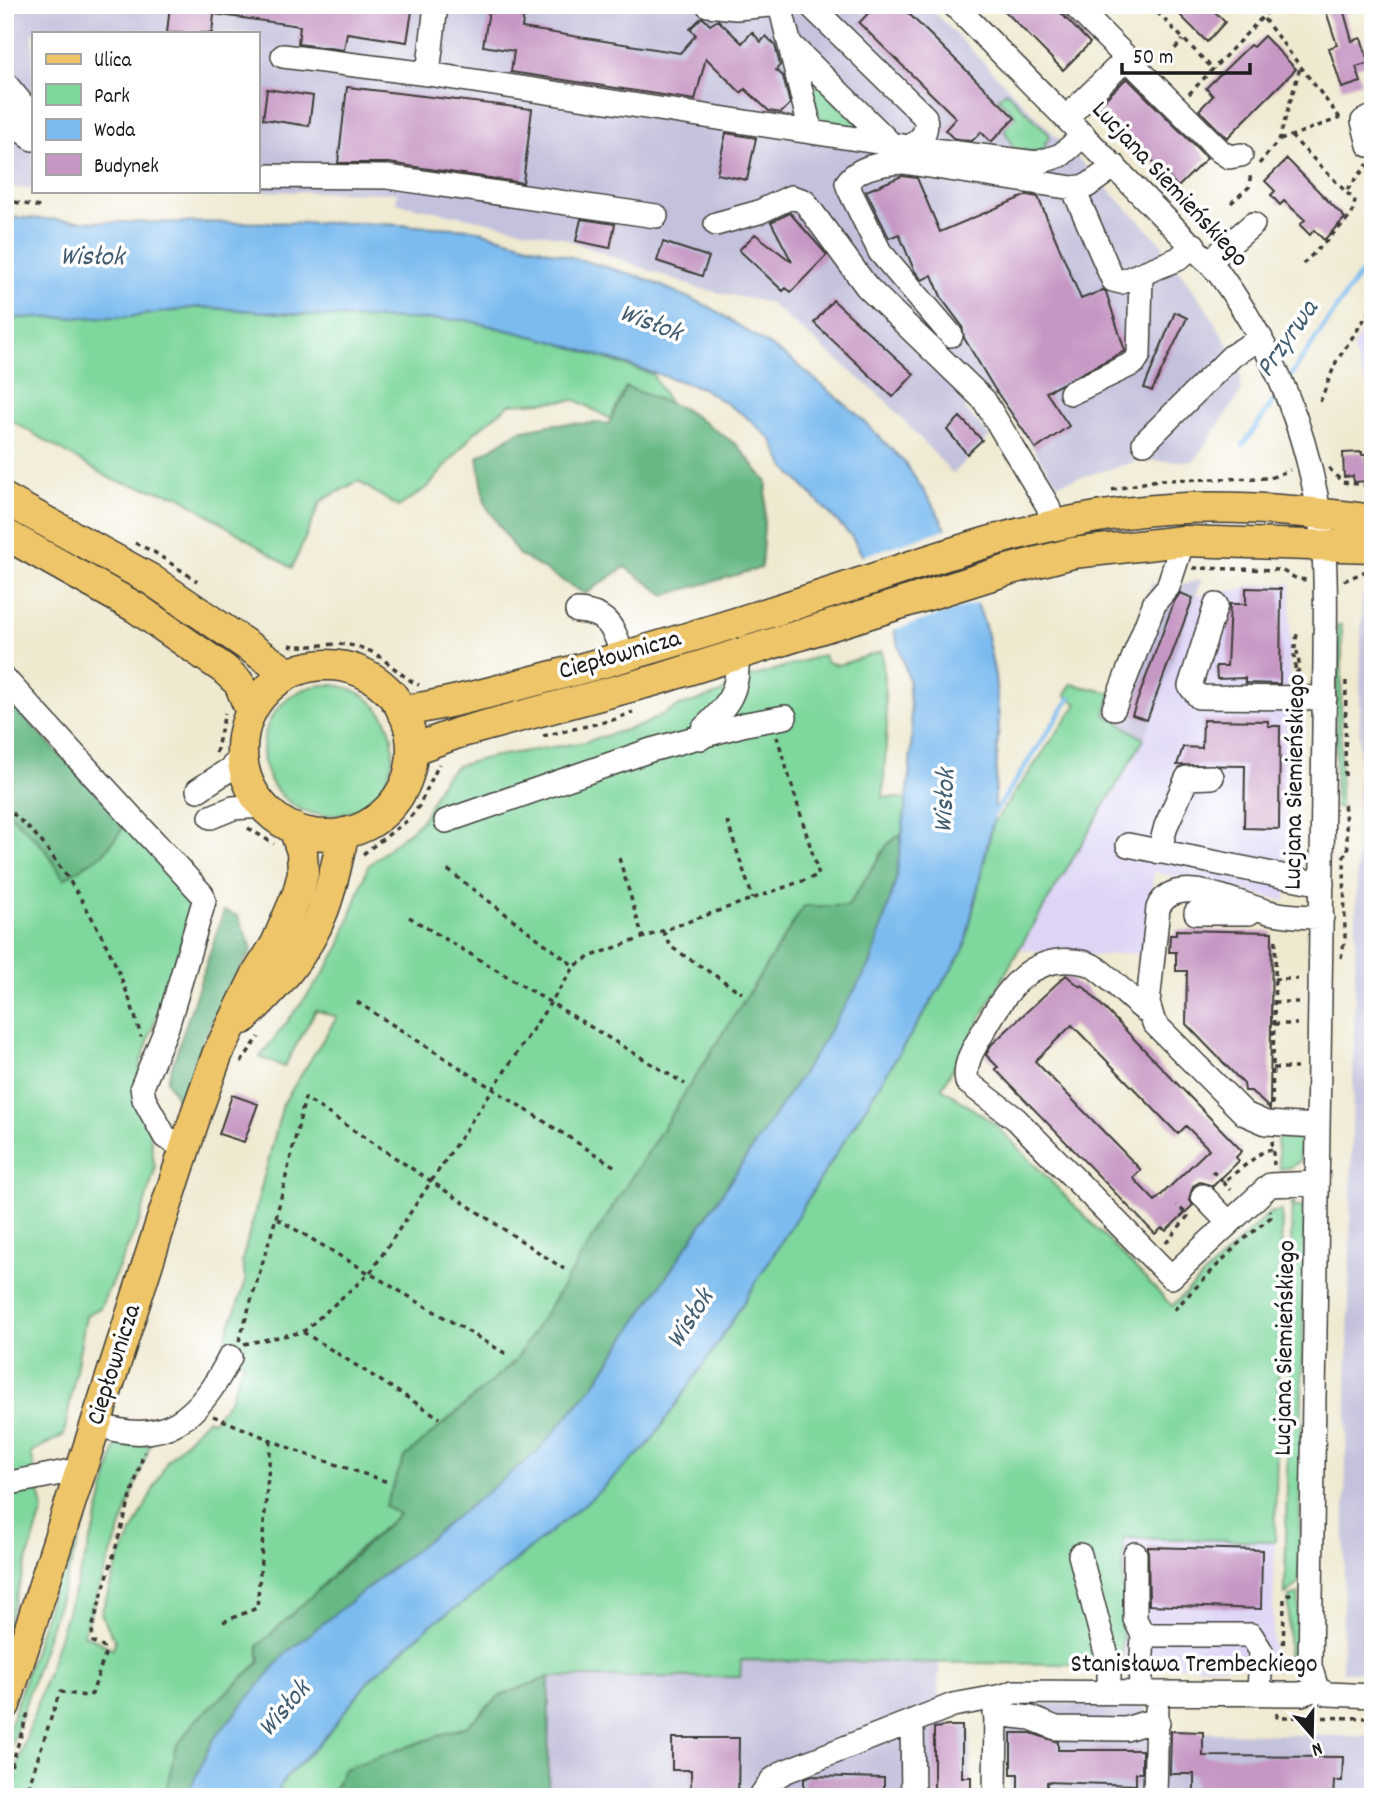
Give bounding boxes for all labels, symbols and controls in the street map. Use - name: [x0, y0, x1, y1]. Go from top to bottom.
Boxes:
- legend: [32, 32, 259, 192]
- scale bar: [1122, 32, 1250, 76]
- text: 50 m: [1133, 44, 1173, 74]
- text: Ulica: [94, 47, 132, 77]
- text: Park: [94, 83, 130, 113]
- street label: Lucjana Siemieńskiego: [1082, 93, 1256, 277]
- text: Woda: [94, 117, 136, 147]
- text: Budynek: [94, 153, 159, 183]
- water label: Wisłok: [60, 238, 127, 280]
- water label: Przyrwa: [1248, 292, 1331, 387]
- water label: Wisłok: [613, 295, 689, 356]
- street label: Ciepłownicza: [555, 621, 686, 691]
- street label: Lucjana Siemieńskiego: [1276, 674, 1316, 890]
- water label: Wisłok: [925, 765, 969, 834]
- street label: Lucjana Siemieńskiego: [1266, 1240, 1306, 1456]
- water label: Wisłok: [658, 1280, 728, 1358]
- street label: Ciepłownicza: [78, 1299, 152, 1430]
- street label: Stanisława Trembeckiego: [1071, 1647, 1317, 1684]
- water label: Wisłok: [250, 1671, 324, 1747]
- north arrow: [1276, 1700, 1346, 1770]
- text: N: [1308, 1733, 1326, 1762]

